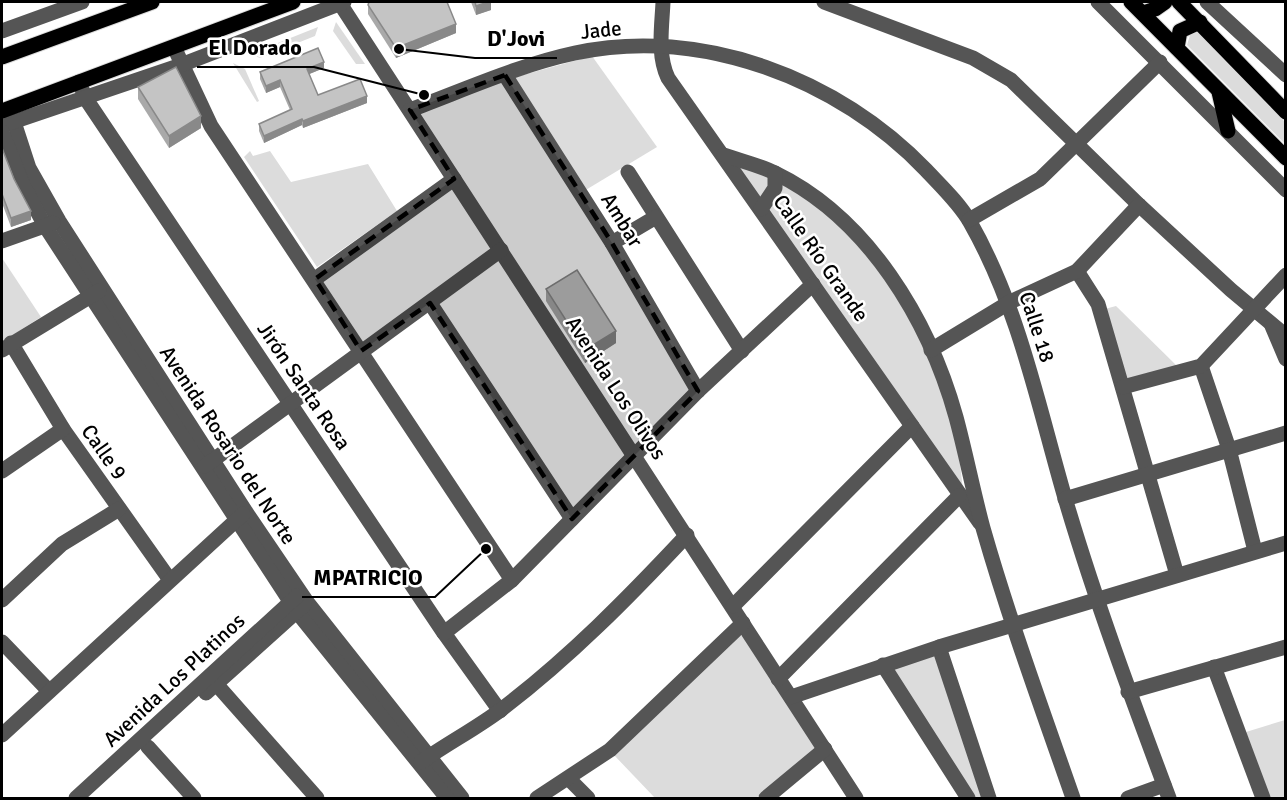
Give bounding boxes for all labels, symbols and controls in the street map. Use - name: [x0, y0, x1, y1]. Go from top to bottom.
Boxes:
- street label: Jade: [579, 15, 623, 45]
- callout: D'Jovi: [475, 18, 557, 58]
- text: D'Jovi: [487, 25, 545, 52]
- callout: El Dorado: [197, 27, 314, 67]
- text: El Dorado: [208, 34, 302, 61]
- street label: Ambar: [595, 188, 649, 252]
- street label: Calle Río Grande: [768, 190, 874, 326]
- street label: Calle 18: [1013, 288, 1061, 366]
- street label: Avenida Los Olivos: [560, 311, 672, 465]
- street label: Jirón Santa Rosa: [252, 317, 356, 455]
- street label: Avenida Rosario del Norte: [154, 341, 302, 549]
- street label: Calle 9: [76, 419, 132, 485]
- callout: MPATRICIO: [302, 557, 435, 597]
- text: MPATRICIO: [313, 564, 423, 591]
- street label: Avenida Los Platinos: [98, 608, 250, 752]

